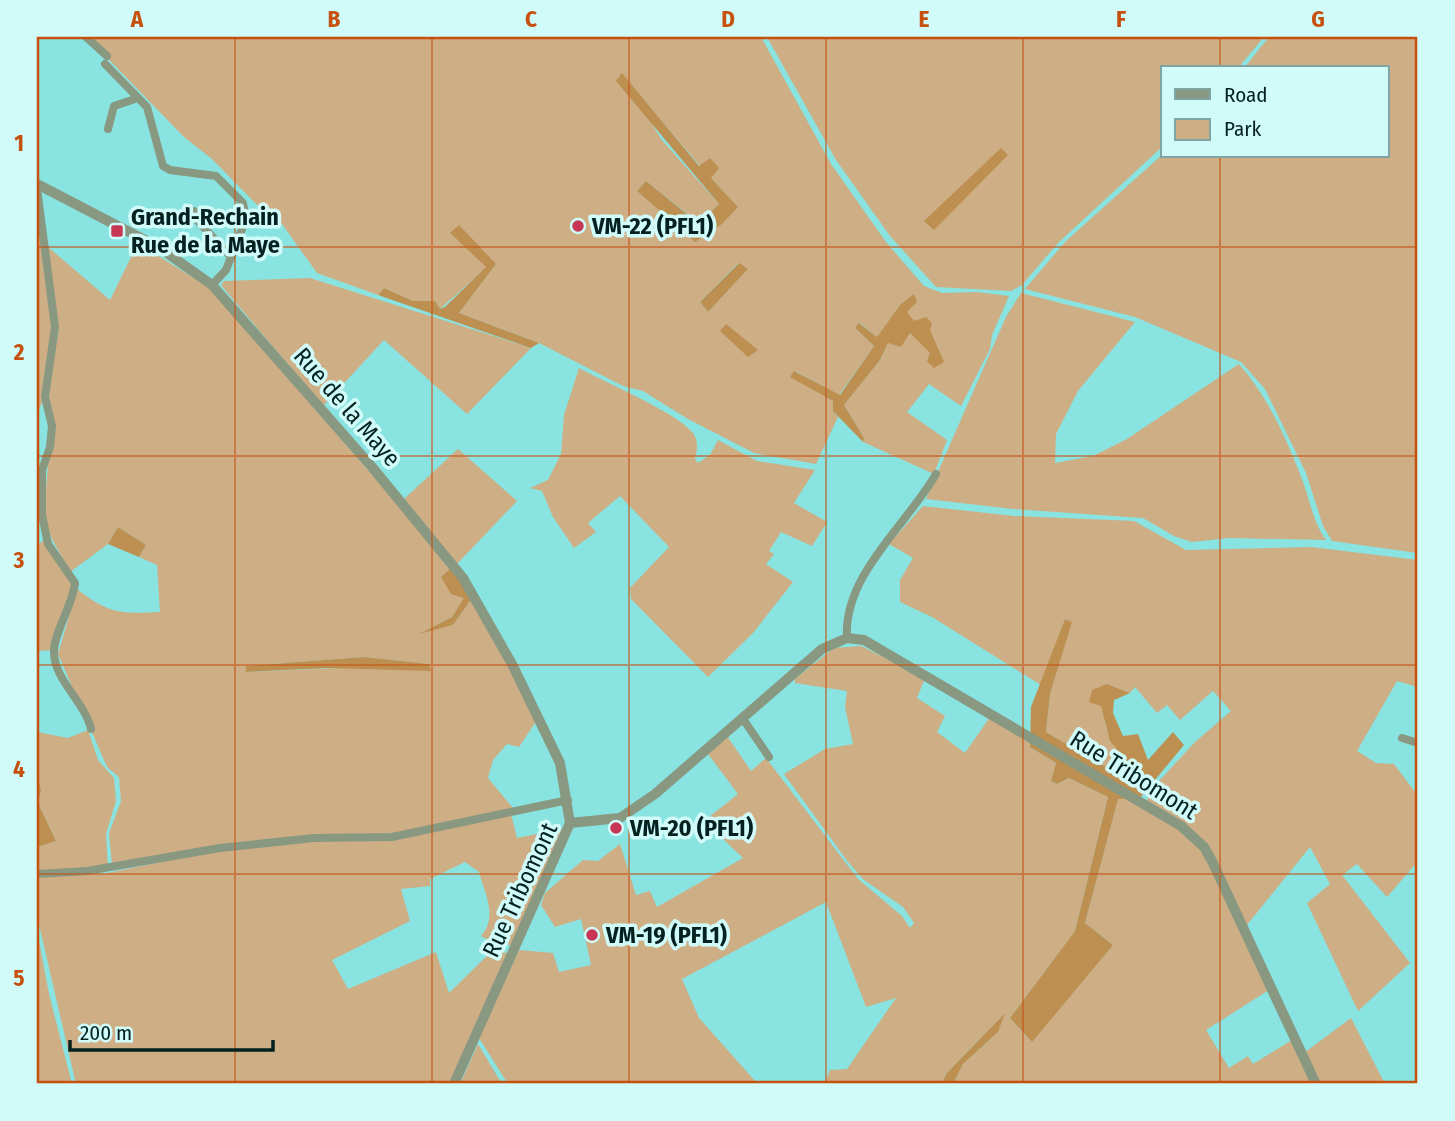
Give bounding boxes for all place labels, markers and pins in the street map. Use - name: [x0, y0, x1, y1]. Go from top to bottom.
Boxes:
- place label: Grand-Rechain Rue de la Maye: [131, 203, 280, 259]
- place label: VM-22 (PFL1): [591, 212, 713, 240]
- marker: VM-22 (PFL1): [570, 218, 586, 234]
- marker: Grand-Rechain Rue de la Maye: [109, 223, 125, 239]
- place label: VM-20 (PFL1): [629, 814, 753, 842]
- marker: VM-20 (PFL1): [608, 820, 624, 836]
- place label: VM-19 (PFL1): [605, 921, 727, 949]
- marker: VM-19 (PFL1): [584, 927, 600, 943]

